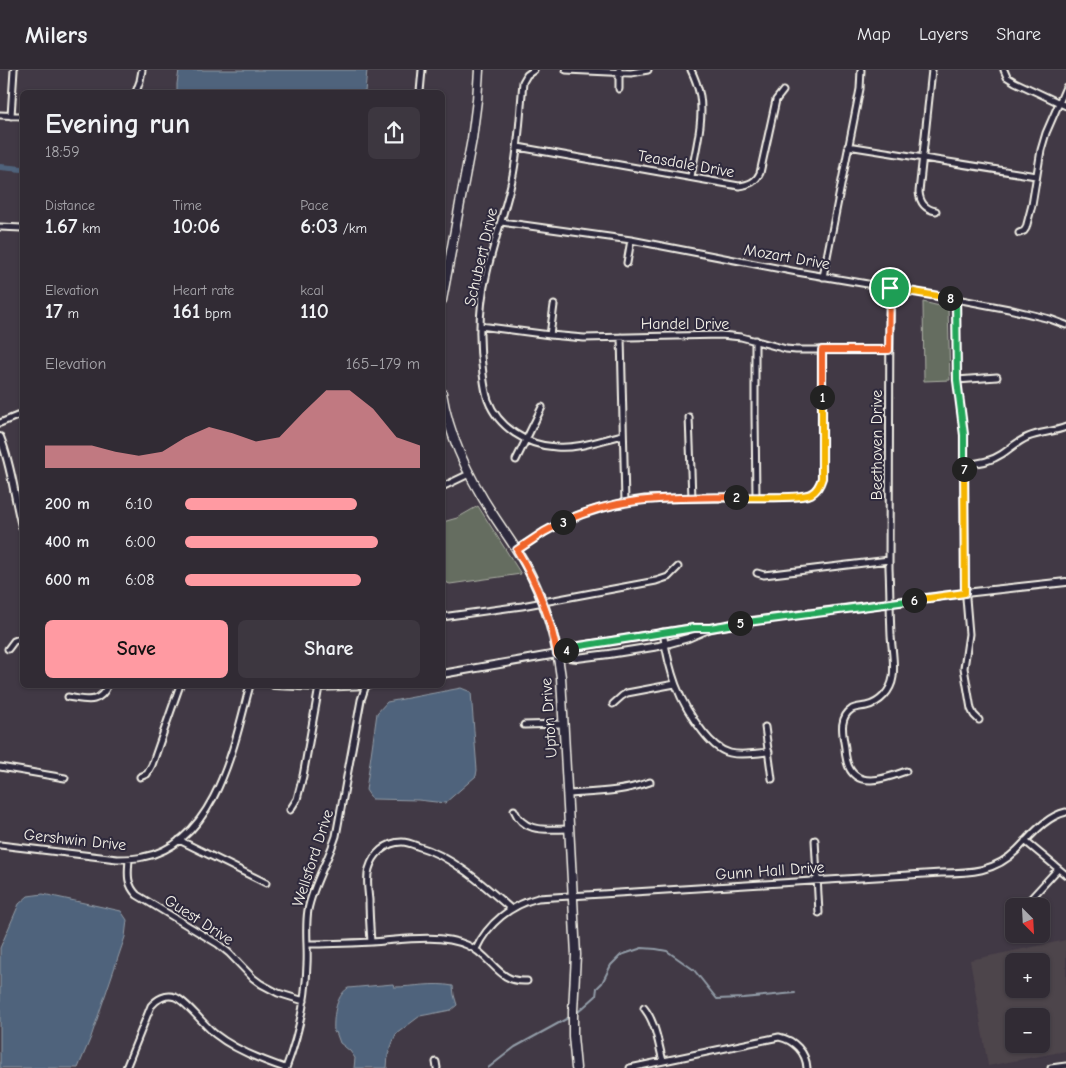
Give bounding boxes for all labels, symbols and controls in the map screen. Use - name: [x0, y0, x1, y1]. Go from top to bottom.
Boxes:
- text: Milers: [25, 21, 88, 49]
- text: Map: [857, 24, 891, 45]
- text: Layers: [919, 24, 968, 45]
- text: Share: [996, 24, 1041, 45]
- button: share: [368, 107, 420, 159]
- text: Evening run: [45, 108, 190, 140]
- text: 18:59: [45, 143, 80, 161]
- street label: Teasdale Drive: [636, 147, 736, 181]
- text: Distance: [45, 197, 95, 214]
- text: Time: [173, 197, 202, 214]
- text: Pace: [300, 197, 329, 214]
- street label: Schubert Drive: [461, 206, 501, 308]
- text: 1.67: [45, 214, 78, 238]
- text: 10:06: [173, 214, 220, 238]
- text: 6:03: [300, 214, 338, 238]
- text: km: [78, 220, 101, 237]
- text: /km: [338, 220, 367, 237]
- street label: Mozart Drive: [743, 241, 831, 273]
- pin: [869, 267, 911, 309]
- icon: arrive: [876, 274, 904, 302]
- text: Elevation: [45, 282, 99, 299]
- text: Heart rate: [173, 282, 234, 299]
- text: kcal: [300, 282, 324, 299]
- pin: 8: [938, 286, 962, 310]
- text: 8: [947, 290, 954, 307]
- text: 17: [45, 299, 63, 323]
- text: 161: [173, 299, 200, 323]
- text: 110: [300, 299, 329, 323]
- text: m: [63, 305, 79, 322]
- text: bpm: [200, 305, 231, 322]
- street label: Handel Drive: [641, 315, 729, 333]
- text: Elevation: [45, 355, 106, 373]
- text: 165–179 m: [346, 355, 420, 373]
- pin: 1: [810, 384, 834, 410]
- text: 1: [820, 389, 825, 406]
- street label: Beethoven Drive: [868, 390, 886, 500]
- pin: 7: [952, 456, 976, 482]
- text: 7: [961, 461, 968, 478]
- pin: 2: [724, 484, 748, 510]
- text: 2: [733, 489, 740, 506]
- text: 200 m: [45, 495, 90, 513]
- text: 6:10: [125, 495, 153, 513]
- pin: 3: [550, 510, 576, 534]
- text: 3: [560, 514, 567, 531]
- text: 400 m: [45, 533, 89, 551]
- text: 6:00: [125, 533, 156, 551]
- text: 600 m: [45, 571, 90, 589]
- text: 6:08: [125, 571, 155, 589]
- pin: 6: [902, 588, 926, 612]
- text: 6: [911, 592, 918, 609]
- pin: 5: [728, 610, 752, 636]
- text: 5: [737, 615, 744, 632]
- button: Save: [45, 620, 228, 678]
- button: Share: [238, 620, 420, 678]
- pin: 4: [554, 638, 578, 662]
- text: 4: [563, 642, 570, 659]
- street label: Upton Drive: [537, 677, 561, 759]
- street label: Wellsford Drive: [289, 807, 337, 909]
- street label: Gershwin Drive: [23, 826, 127, 854]
- street label: Gunn Hall Drive: [715, 858, 825, 884]
- street label: Guest Drive: [161, 891, 237, 949]
- north arrow: [1005, 898, 1050, 942]
- map controls: [1005, 898, 1050, 1053]
- button: +: [1005, 953, 1050, 998]
- button: −: [1005, 1008, 1050, 1053]

